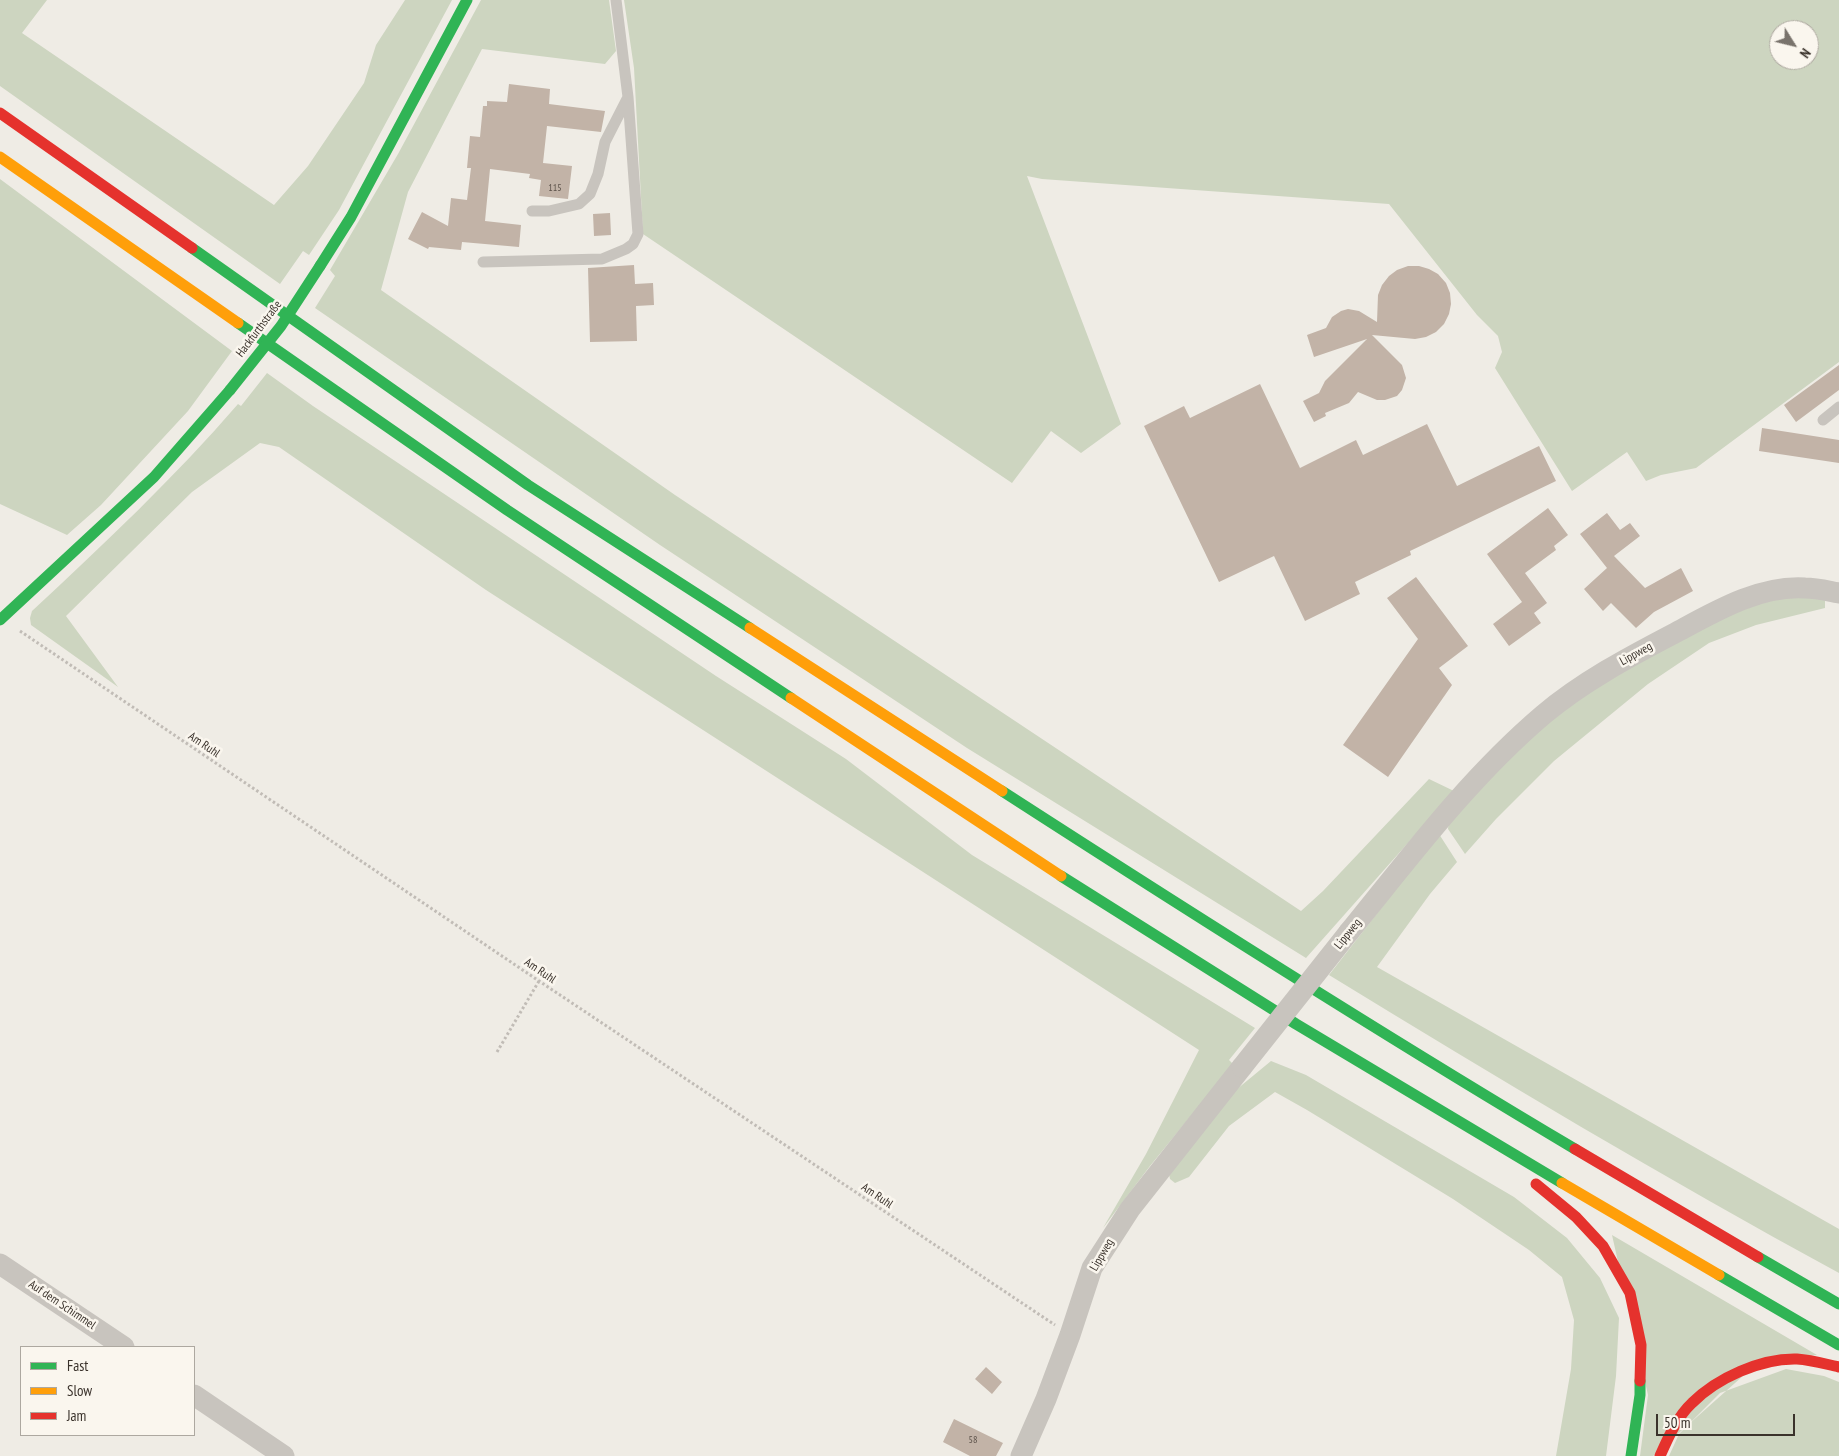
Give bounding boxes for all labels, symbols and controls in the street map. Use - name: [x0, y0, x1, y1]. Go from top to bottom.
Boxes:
- north arrow: [1769, 20, 1819, 70]
- text: N: [1796, 45, 1815, 62]
- house number: 115: [548, 182, 562, 194]
- street label: Hackfurthstraße: [233, 298, 285, 360]
- street label: Lippweg: [1617, 639, 1655, 669]
- street label: Am Ruhl: [185, 729, 223, 761]
- street label: Lippweg: [1331, 916, 1365, 952]
- street label: Am Ruhl: [521, 955, 559, 987]
- street label: Am Ruhl: [858, 1180, 896, 1212]
- street label: Lippweg: [1087, 1236, 1117, 1274]
- street label: Auf dem Schimmel: [26, 1277, 98, 1333]
- legend: [20, 1346, 195, 1436]
- text: Fast: [67, 1356, 88, 1375]
- text: Slow: [67, 1381, 92, 1400]
- scale bar: [1659, 1404, 1798, 1436]
- text: Jam: [67, 1406, 86, 1425]
- text: 50 m: [1664, 1413, 1690, 1432]
- house number: 58: [969, 1434, 977, 1446]

